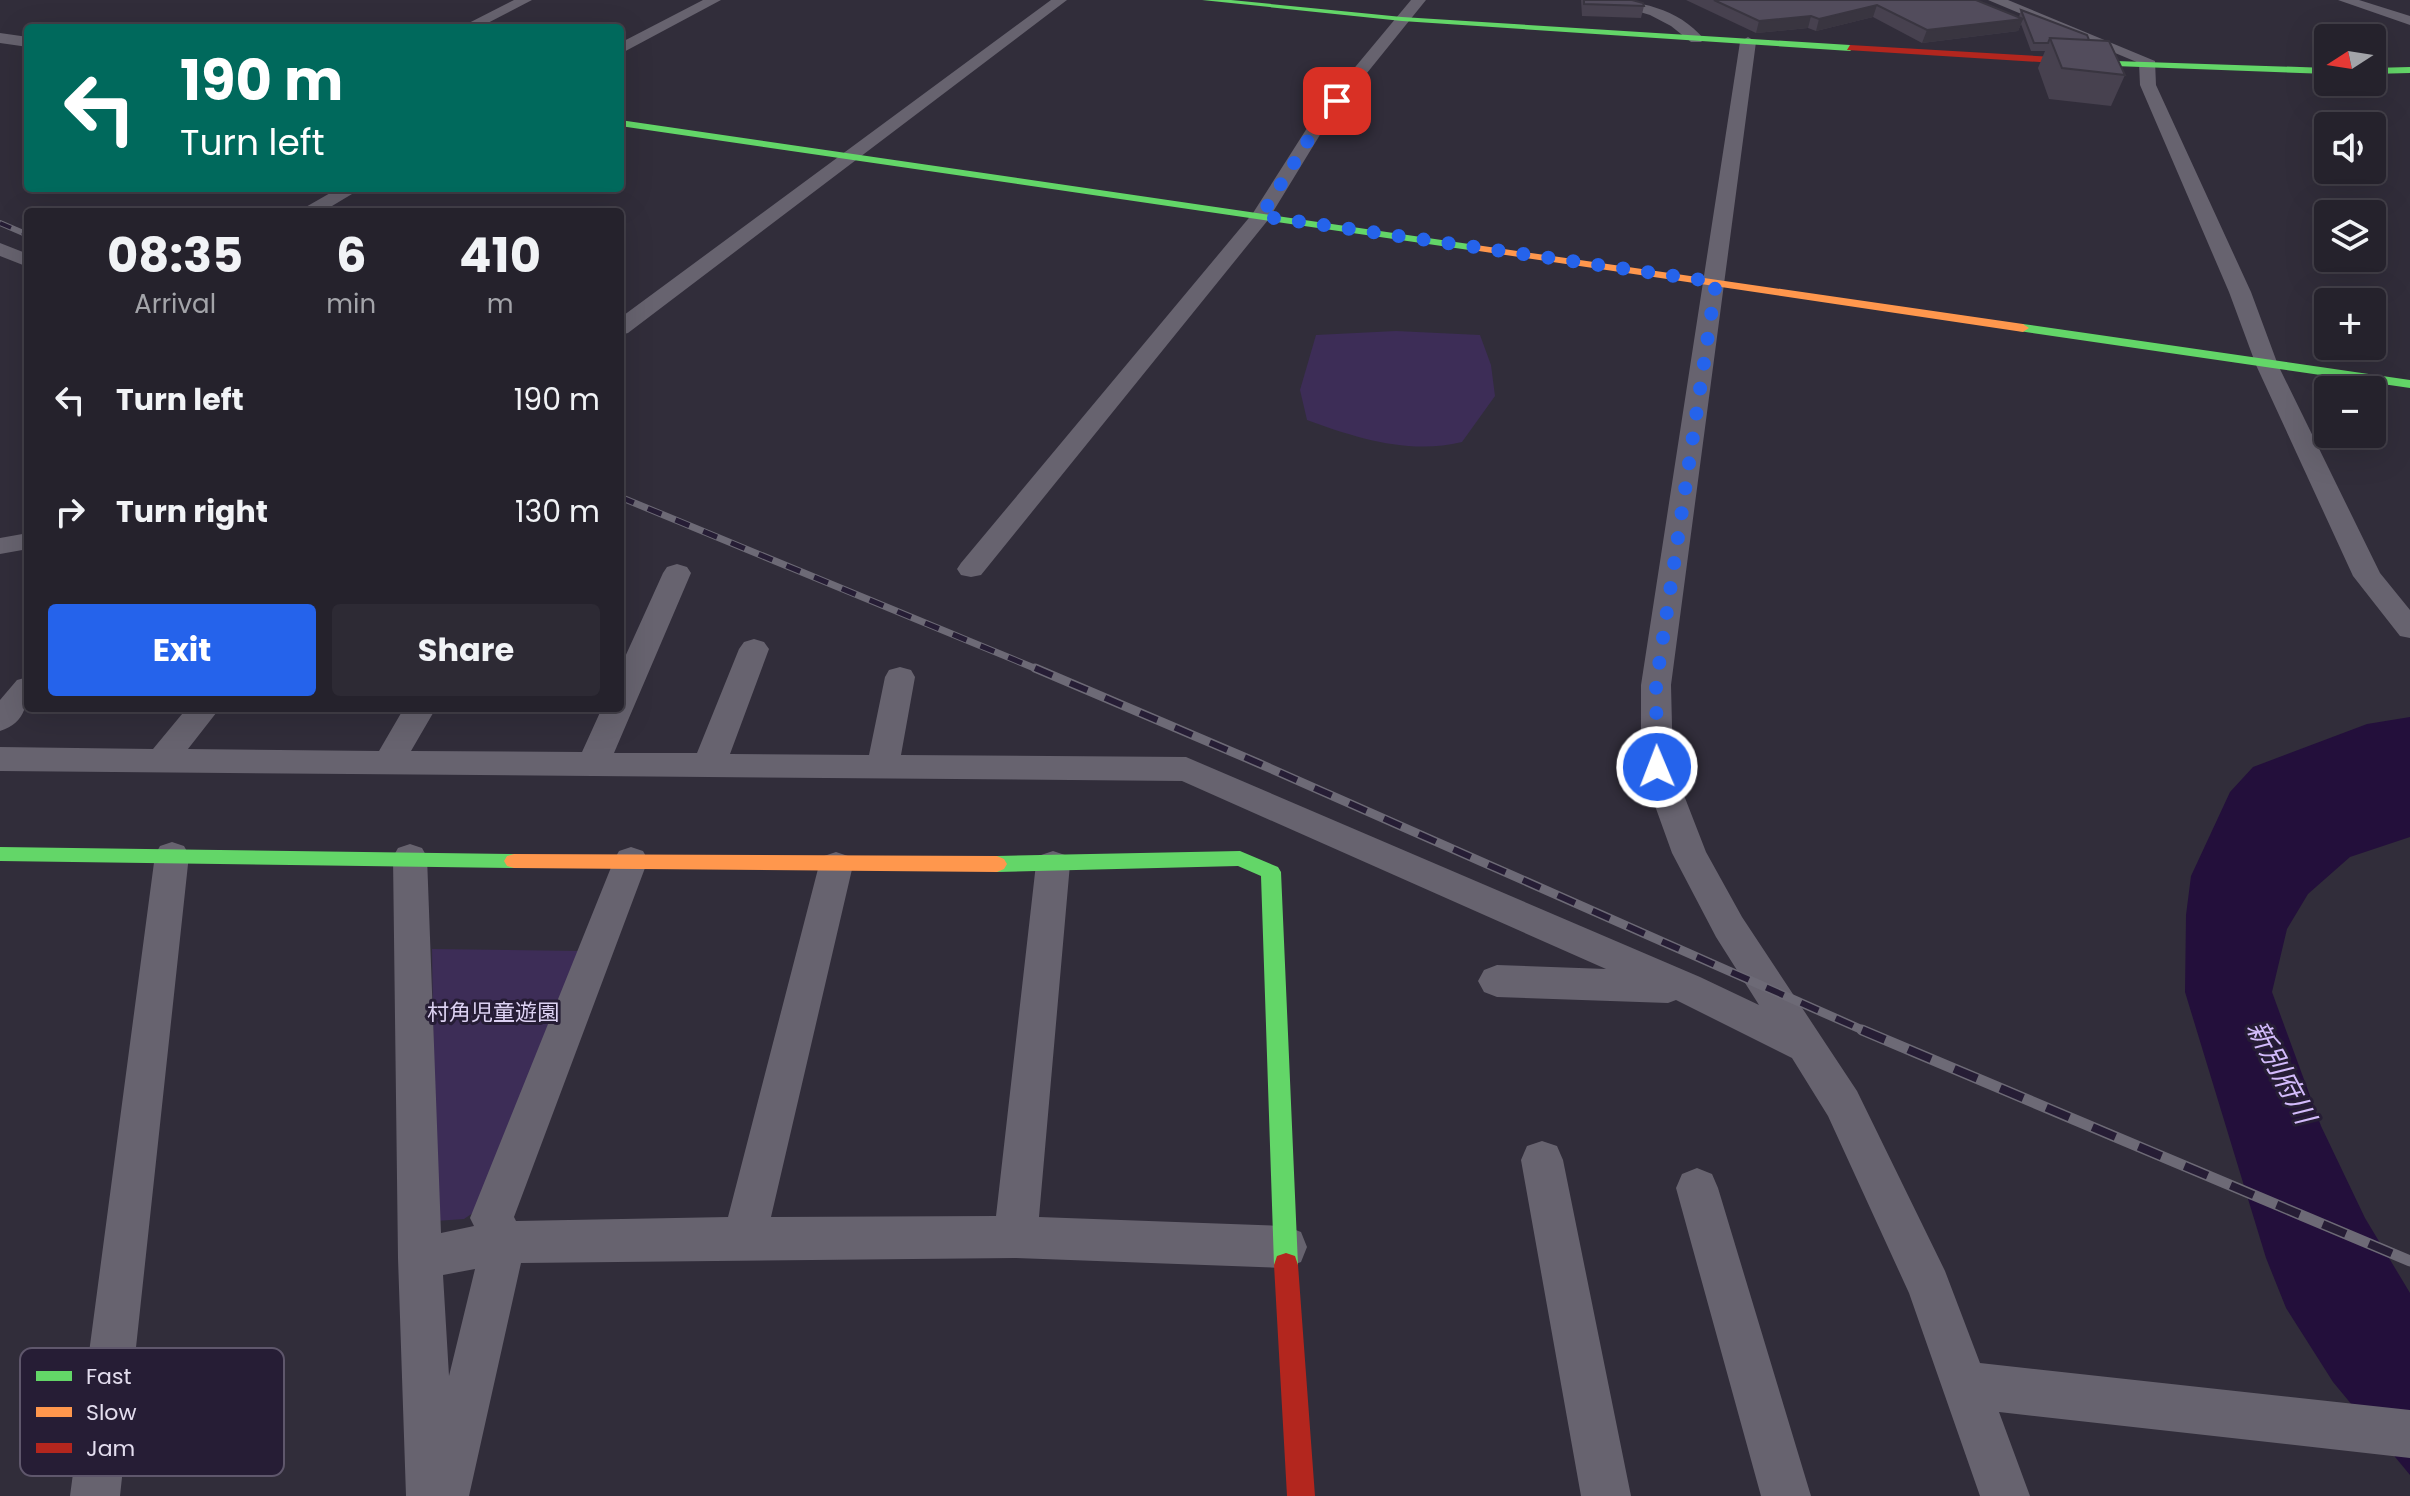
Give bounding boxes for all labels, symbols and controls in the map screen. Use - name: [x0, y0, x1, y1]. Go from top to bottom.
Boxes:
- north arrow: [2314, 24, 2386, 96]
- map controls: [2314, 24, 2386, 448]
- text: 190 m: [180, 41, 343, 120]
- icon: left: [48, 56, 152, 160]
- pin: [1303, 67, 1371, 135]
- icon: arrive: [1315, 79, 1359, 123]
- button: sound: [2314, 112, 2386, 184]
- text: Turn left: [180, 117, 325, 168]
- button: layers: [2314, 200, 2386, 272]
- text: 08:35: [107, 222, 243, 289]
- text: 6: [336, 222, 366, 289]
- text: 410: [459, 222, 541, 289]
- text: Arrival: [134, 286, 216, 322]
- text: min: [326, 286, 376, 322]
- text: m: [487, 286, 513, 322]
- button: +: [2314, 288, 2386, 360]
- button: −: [2314, 376, 2386, 448]
- icon: left: [48, 378, 92, 422]
- text: Turn left: [116, 378, 244, 421]
- text: 190 m: [514, 378, 600, 421]
- icon: right: [48, 490, 92, 534]
- text: Turn right: [116, 490, 268, 533]
- text: 130 m: [515, 490, 600, 533]
- button: Exit: [48, 604, 316, 696]
- button: Share: [332, 604, 600, 696]
- position arrow: [1615, 725, 1699, 809]
- park label: 村角児童遊園: [427, 997, 559, 1028]
- water label: 新別府川: [2237, 1013, 2326, 1133]
- legend: [20, 1348, 284, 1476]
- text: Fast: [86, 1361, 131, 1392]
- text: Slow: [86, 1397, 136, 1428]
- text: Jam: [86, 1433, 135, 1464]

